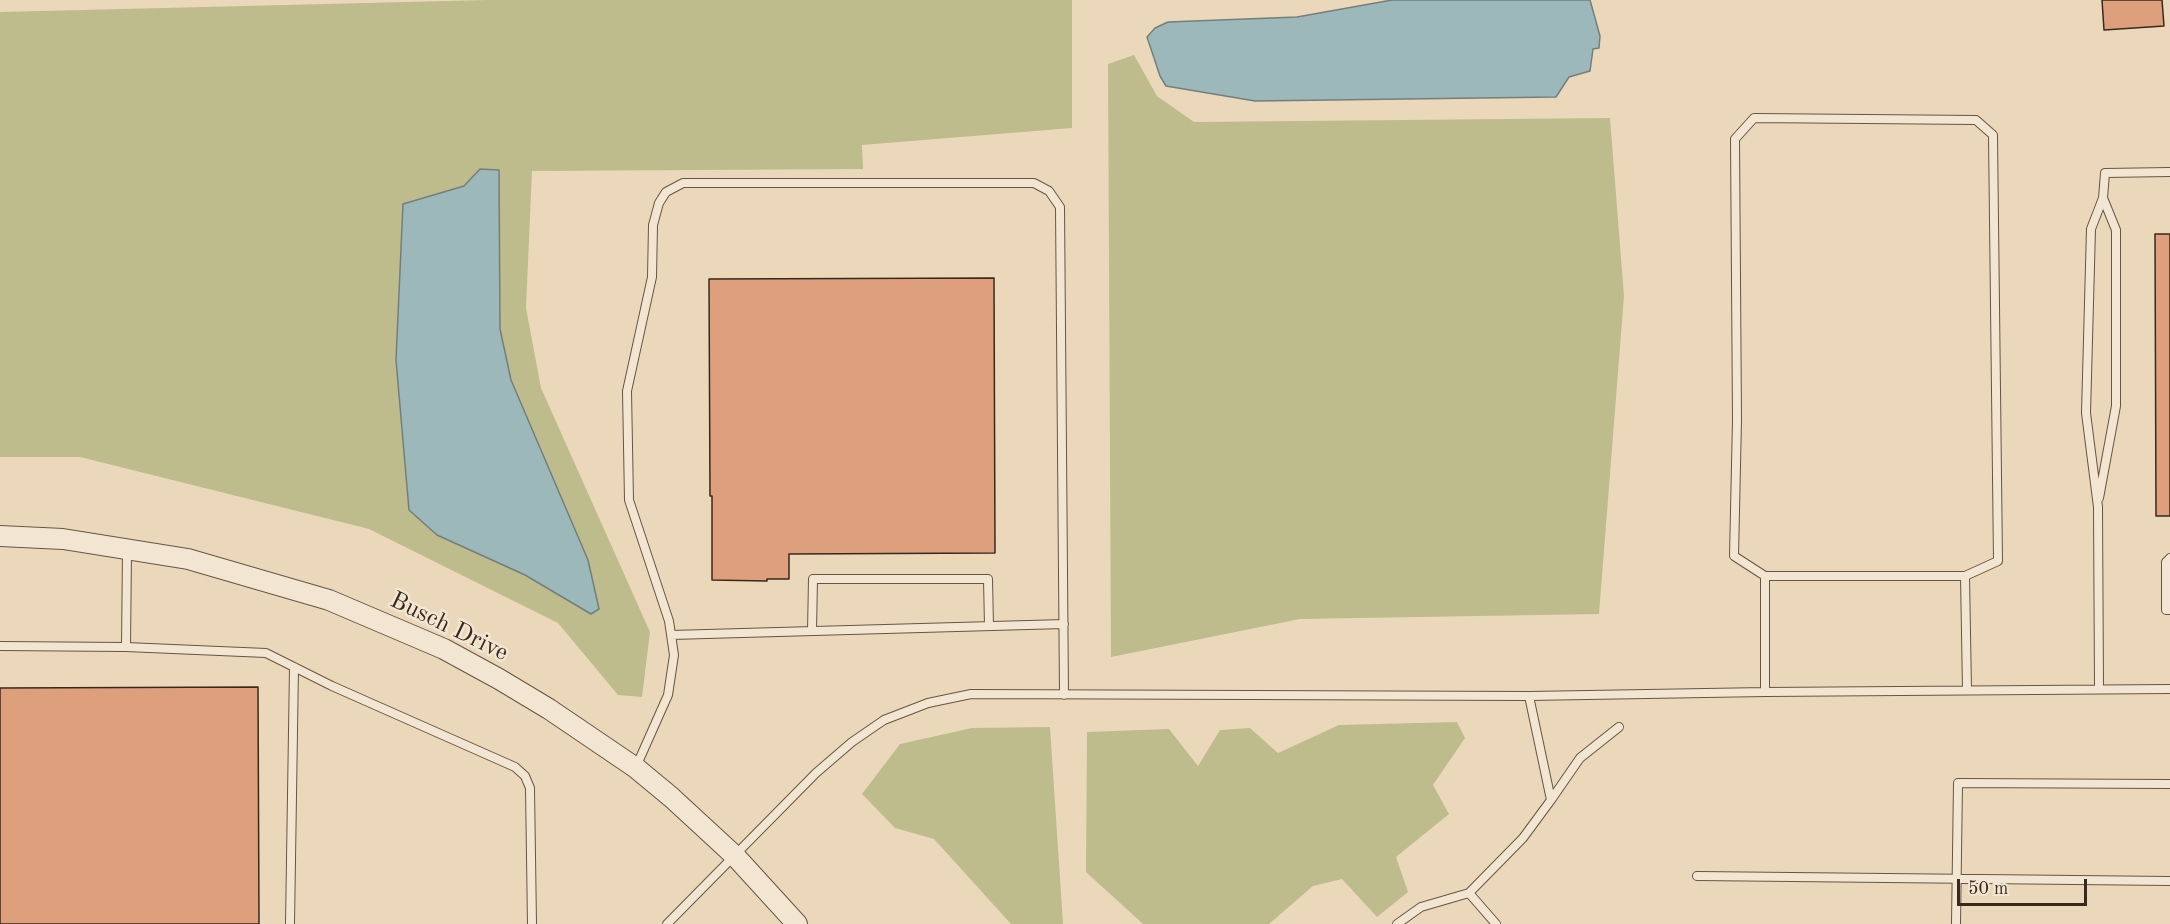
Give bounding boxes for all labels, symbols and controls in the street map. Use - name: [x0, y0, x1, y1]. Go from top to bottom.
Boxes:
- street label: Busch Drive: [385, 586, 513, 668]
- scale bar: [1960, 867, 2090, 905]
- text: 50 m: [1968, 880, 2008, 898]

